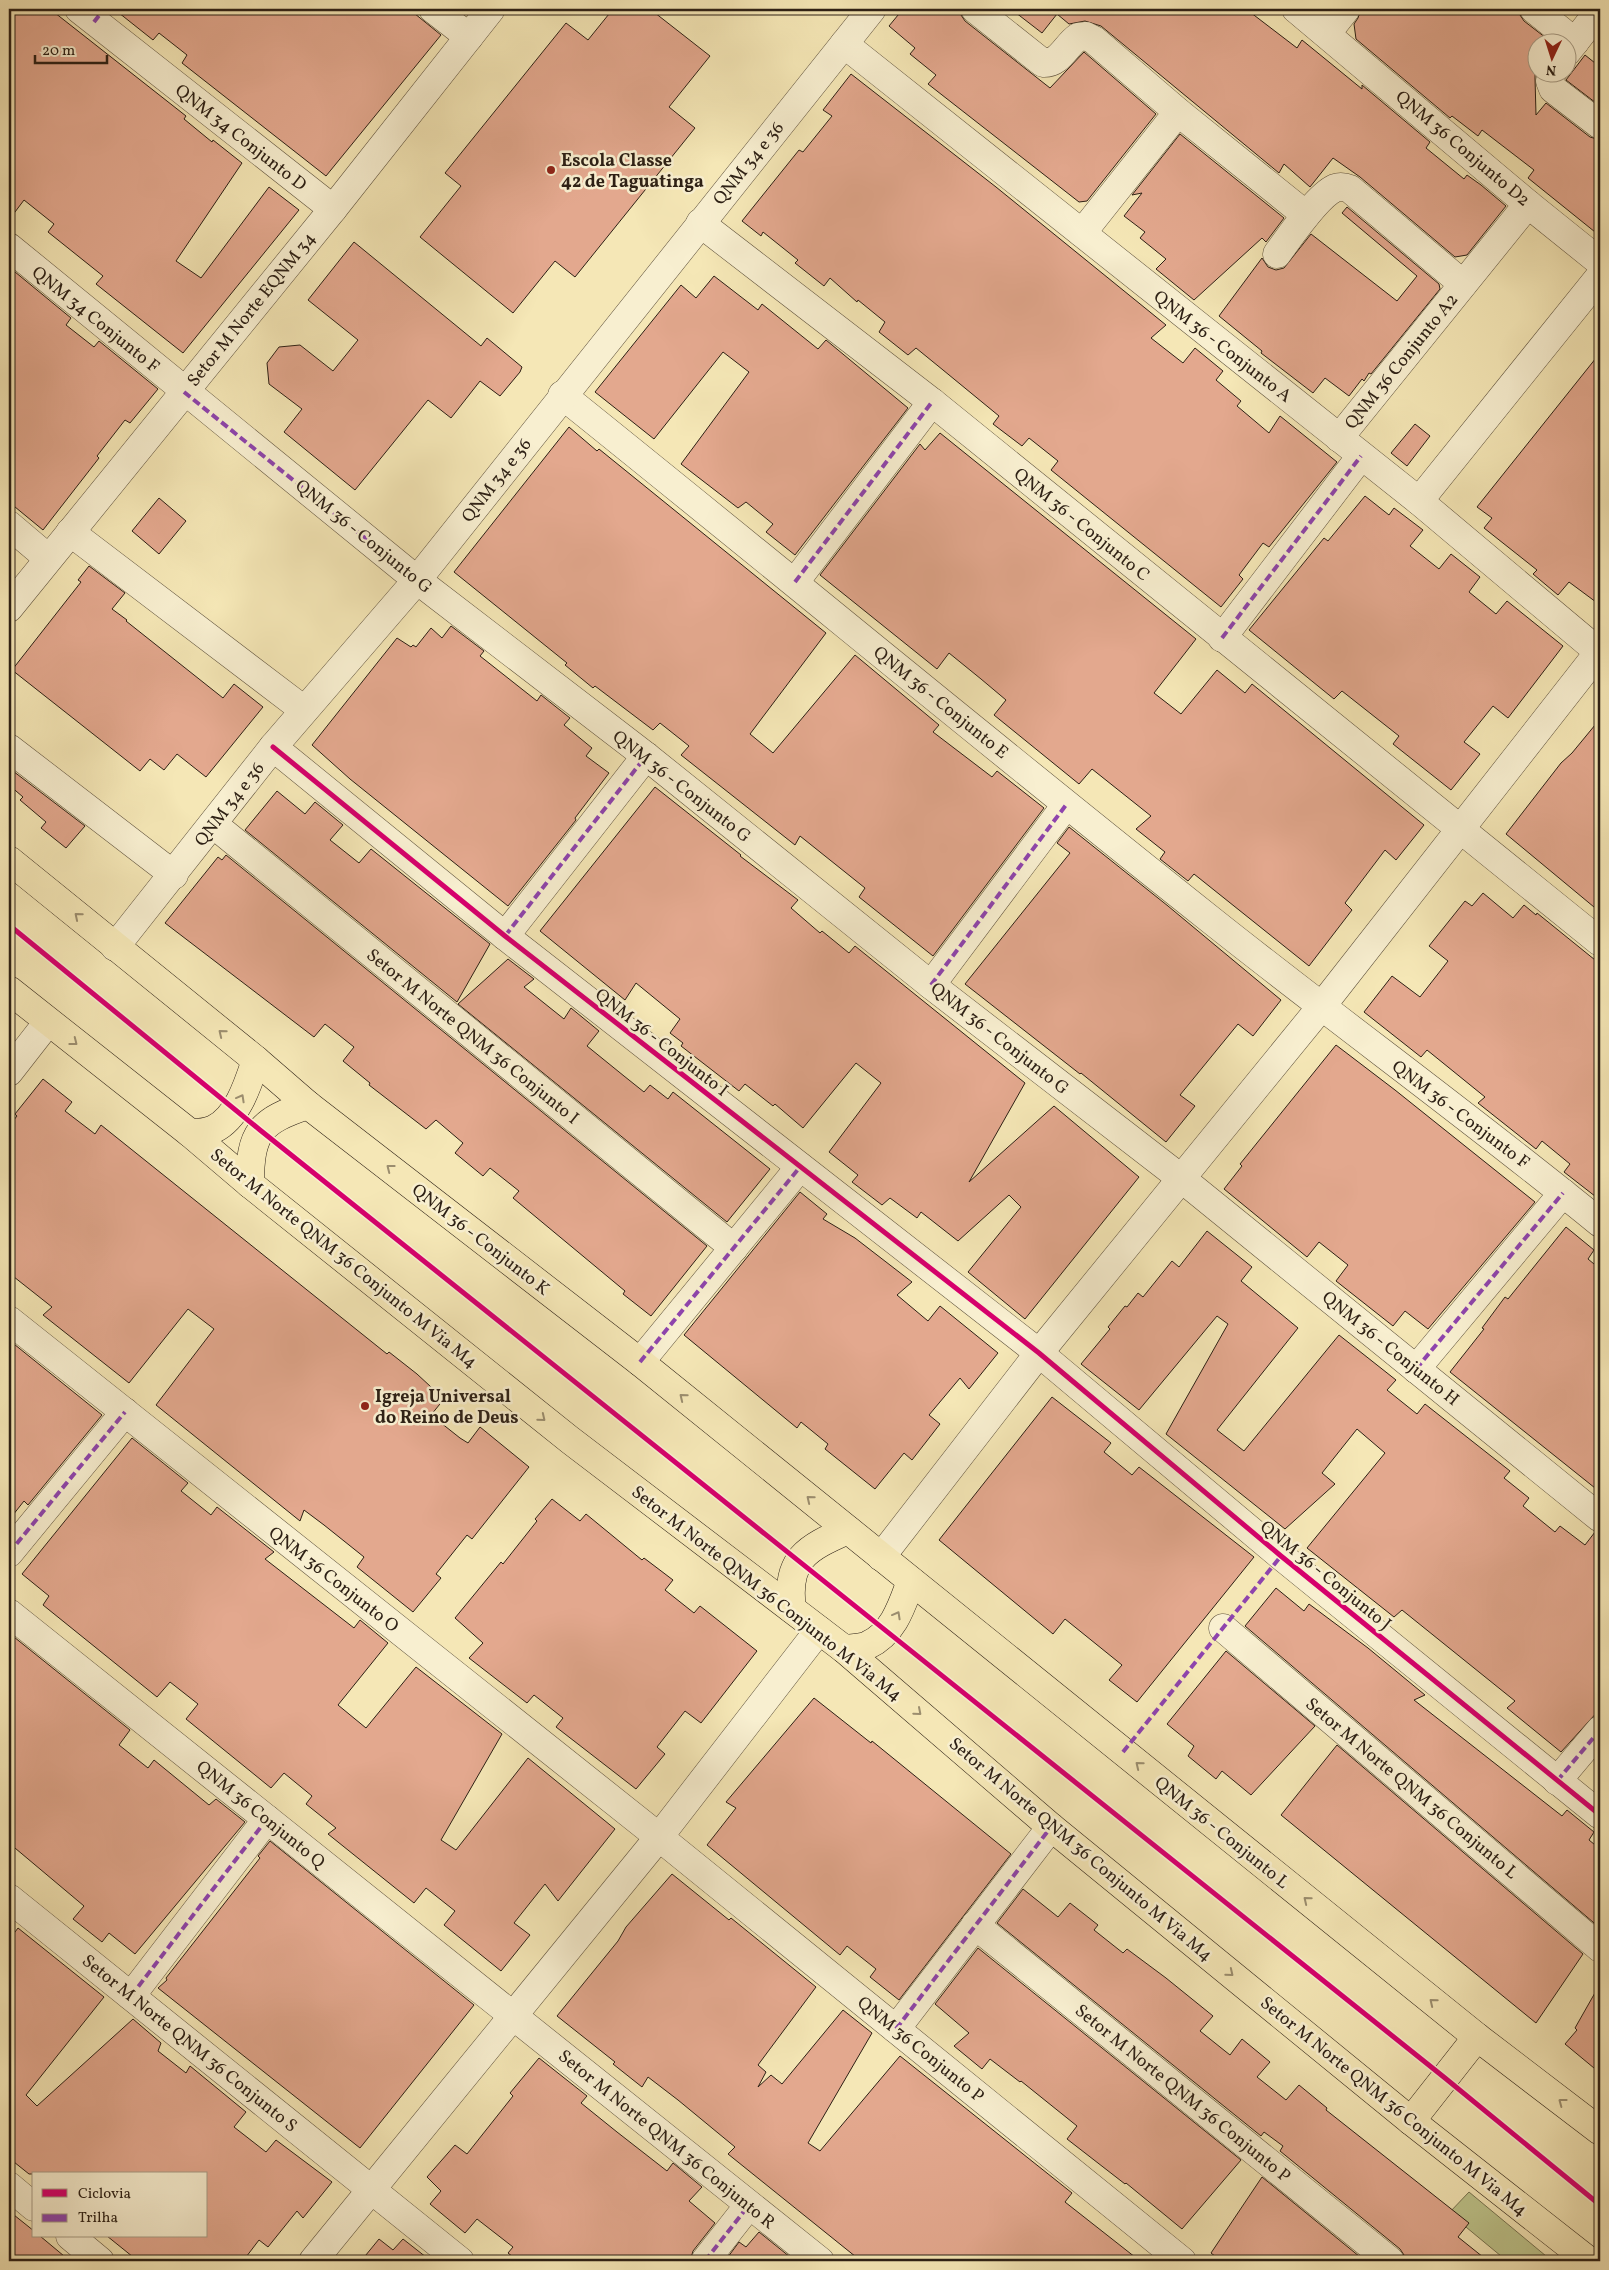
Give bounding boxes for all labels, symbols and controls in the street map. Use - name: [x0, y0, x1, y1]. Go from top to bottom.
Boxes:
- scale bar: [35, 32, 108, 64]
- north arrow: [1526, 32, 1576, 82]
- text: 20 m: [42, 41, 75, 62]
- text: N: [1545, 60, 1557, 79]
- street label: QNM 34 Conjunto D: [169, 79, 311, 198]
- street label: QNM 36 Conjunto D2: [1389, 85, 1535, 213]
- street label: QNM 34 e 36: [708, 117, 791, 211]
- place label: Escola Classe 42 de Taguatinga: [561, 149, 704, 195]
- marker: Escola Classe 42 de Taguatinga: [545, 164, 557, 176]
- street label: Setor M Norte EQNM 34: [182, 227, 322, 392]
- street label: QNM 34 Conjunto F: [26, 261, 164, 380]
- street label: QNM 36 - Conjunto A: [1148, 285, 1297, 409]
- street label: QNM 36 Conjunto A2: [1339, 289, 1465, 435]
- street label: QNM 34 e 36: [456, 433, 538, 528]
- street label: QNM 36 - Conjunto C: [1008, 462, 1154, 588]
- street label: QNM 36 - Conjunto G: [289, 474, 437, 600]
- street label: QNM 36 - Conjunto E: [867, 641, 1013, 766]
- street label: QNM 36 - Conjunto G: [606, 725, 756, 849]
- street label: QNM 34 e 36: [189, 757, 271, 852]
- one-way arrow: [75, 914, 84, 922]
- street label: Setor M Norte QNM 36 Conjunto I: [360, 943, 584, 1131]
- street label: QNM 36 - Conjunto G: [924, 977, 1074, 1101]
- street label: QNM 36 - Conjunto I: [589, 983, 733, 1103]
- one-way arrow: [219, 1029, 228, 1038]
- one-way arrow: [68, 1037, 77, 1045]
- street label: QNM 36 - Conjunto F: [1386, 1055, 1534, 1175]
- one-way arrow: [235, 1094, 245, 1103]
- street label: Setor M Norte QNM 36 Conjunto M Via M4: [204, 1143, 482, 1375]
- one-way arrow: [386, 1165, 395, 1174]
- street label: QNM 36 - Conjunto K: [406, 1178, 554, 1302]
- street label: QNM 36 - Conjunto H: [1316, 1286, 1464, 1412]
- place label: Igreja Universal do Reino de Deus: [375, 1385, 519, 1431]
- one-way arrow: [680, 1393, 689, 1402]
- marker: Igreja Universal do Reino de Deus: [359, 1400, 371, 1412]
- one-way arrow: [536, 1412, 545, 1420]
- street label: Setor M Norte QNM 36 Conjunto M Via M4: [625, 1480, 907, 1708]
- one-way arrow: [807, 1497, 816, 1505]
- street label: QNM 36 - Conjunto J: [1254, 1515, 1396, 1637]
- street label: QNM 36 Conjunto O: [263, 1521, 404, 1639]
- one-way arrow: [890, 1611, 900, 1620]
- street label: Setor M Norte QNM 36 Conjunto L: [1299, 1693, 1523, 1886]
- one-way arrow: [912, 1706, 921, 1715]
- street label: Setor M Norte QNM 36 Conjunto M Via M4: [943, 1732, 1217, 1968]
- street label: QNM 36 Conjunto Q: [190, 1755, 330, 1876]
- one-way arrow: [1136, 1763, 1145, 1771]
- street label: QNM 36 - Conjunto L: [1148, 1771, 1294, 1895]
- one-way arrow: [1303, 1897, 1312, 1906]
- street label: Setor M Norte QNM 36 Conjunto S: [76, 1949, 302, 2139]
- one-way arrow: [1224, 1968, 1233, 1976]
- street label: QNM 36 Conjunto P: [851, 1991, 989, 2109]
- street label: Setor M Norte QNM 36 Conjunto M Via M4: [1254, 1991, 1532, 2223]
- street label: Setor M Norte QNM 36 Conjunto P: [1069, 1999, 1295, 2189]
- one-way arrow: [1430, 1999, 1439, 2007]
- street label: Setor M Norte QNM 36 Conjunto R: [552, 2045, 780, 2236]
- one-way arrow: [1558, 2098, 1567, 2107]
- legend: [32, 2172, 208, 2238]
- text: Ciclovia: [78, 2184, 131, 2205]
- text: Trilha: [78, 2208, 118, 2229]

